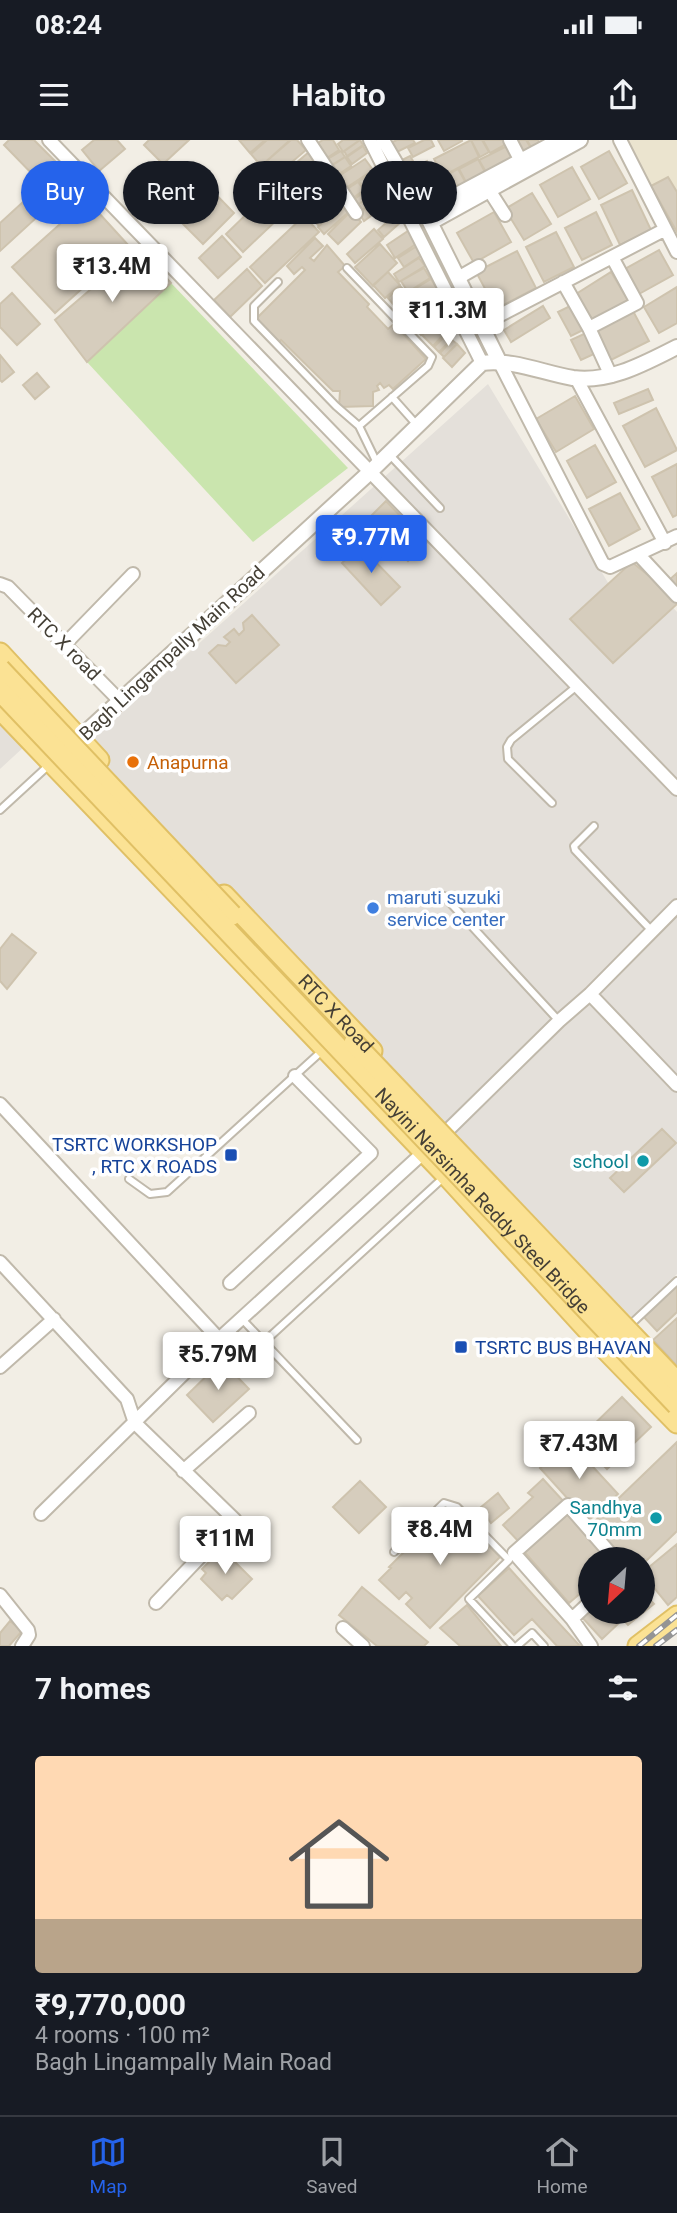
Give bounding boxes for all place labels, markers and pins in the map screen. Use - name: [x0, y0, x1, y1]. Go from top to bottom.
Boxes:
- pin: ₹13.4M: [55, 244, 169, 304]
- pin: ₹11.3M: [391, 288, 505, 348]
- pin: ₹9.77M: [314, 516, 428, 575]
- place label: Anapurna: [147, 751, 229, 774]
- marker: Anapurna: [125, 754, 141, 770]
- place label: maruti suzuki service center: [387, 886, 506, 931]
- marker: maruti suzuki service center: [365, 900, 381, 916]
- place label: TSRTC WORKSHOP , RTC X ROADS: [52, 1133, 217, 1178]
- marker: TSRTC WORKSHOP , RTC X ROADS: [223, 1147, 239, 1163]
- place label: school: [572, 1150, 629, 1173]
- marker: school: [635, 1153, 651, 1169]
- pin: ₹5.79M: [161, 1332, 275, 1392]
- place label: TSRTC BUS BHAVAN: [475, 1336, 651, 1359]
- marker: TSRTC BUS BHAVAN: [453, 1339, 469, 1355]
- pin: ₹7.43M: [522, 1422, 636, 1481]
- place label: Sandhya 70mm: [570, 1496, 642, 1541]
- pin: ₹8.4M: [391, 1508, 489, 1567]
- marker: Sandhya 70mm: [648, 1510, 664, 1526]
- pin: ₹11M: [184, 1516, 266, 1576]

